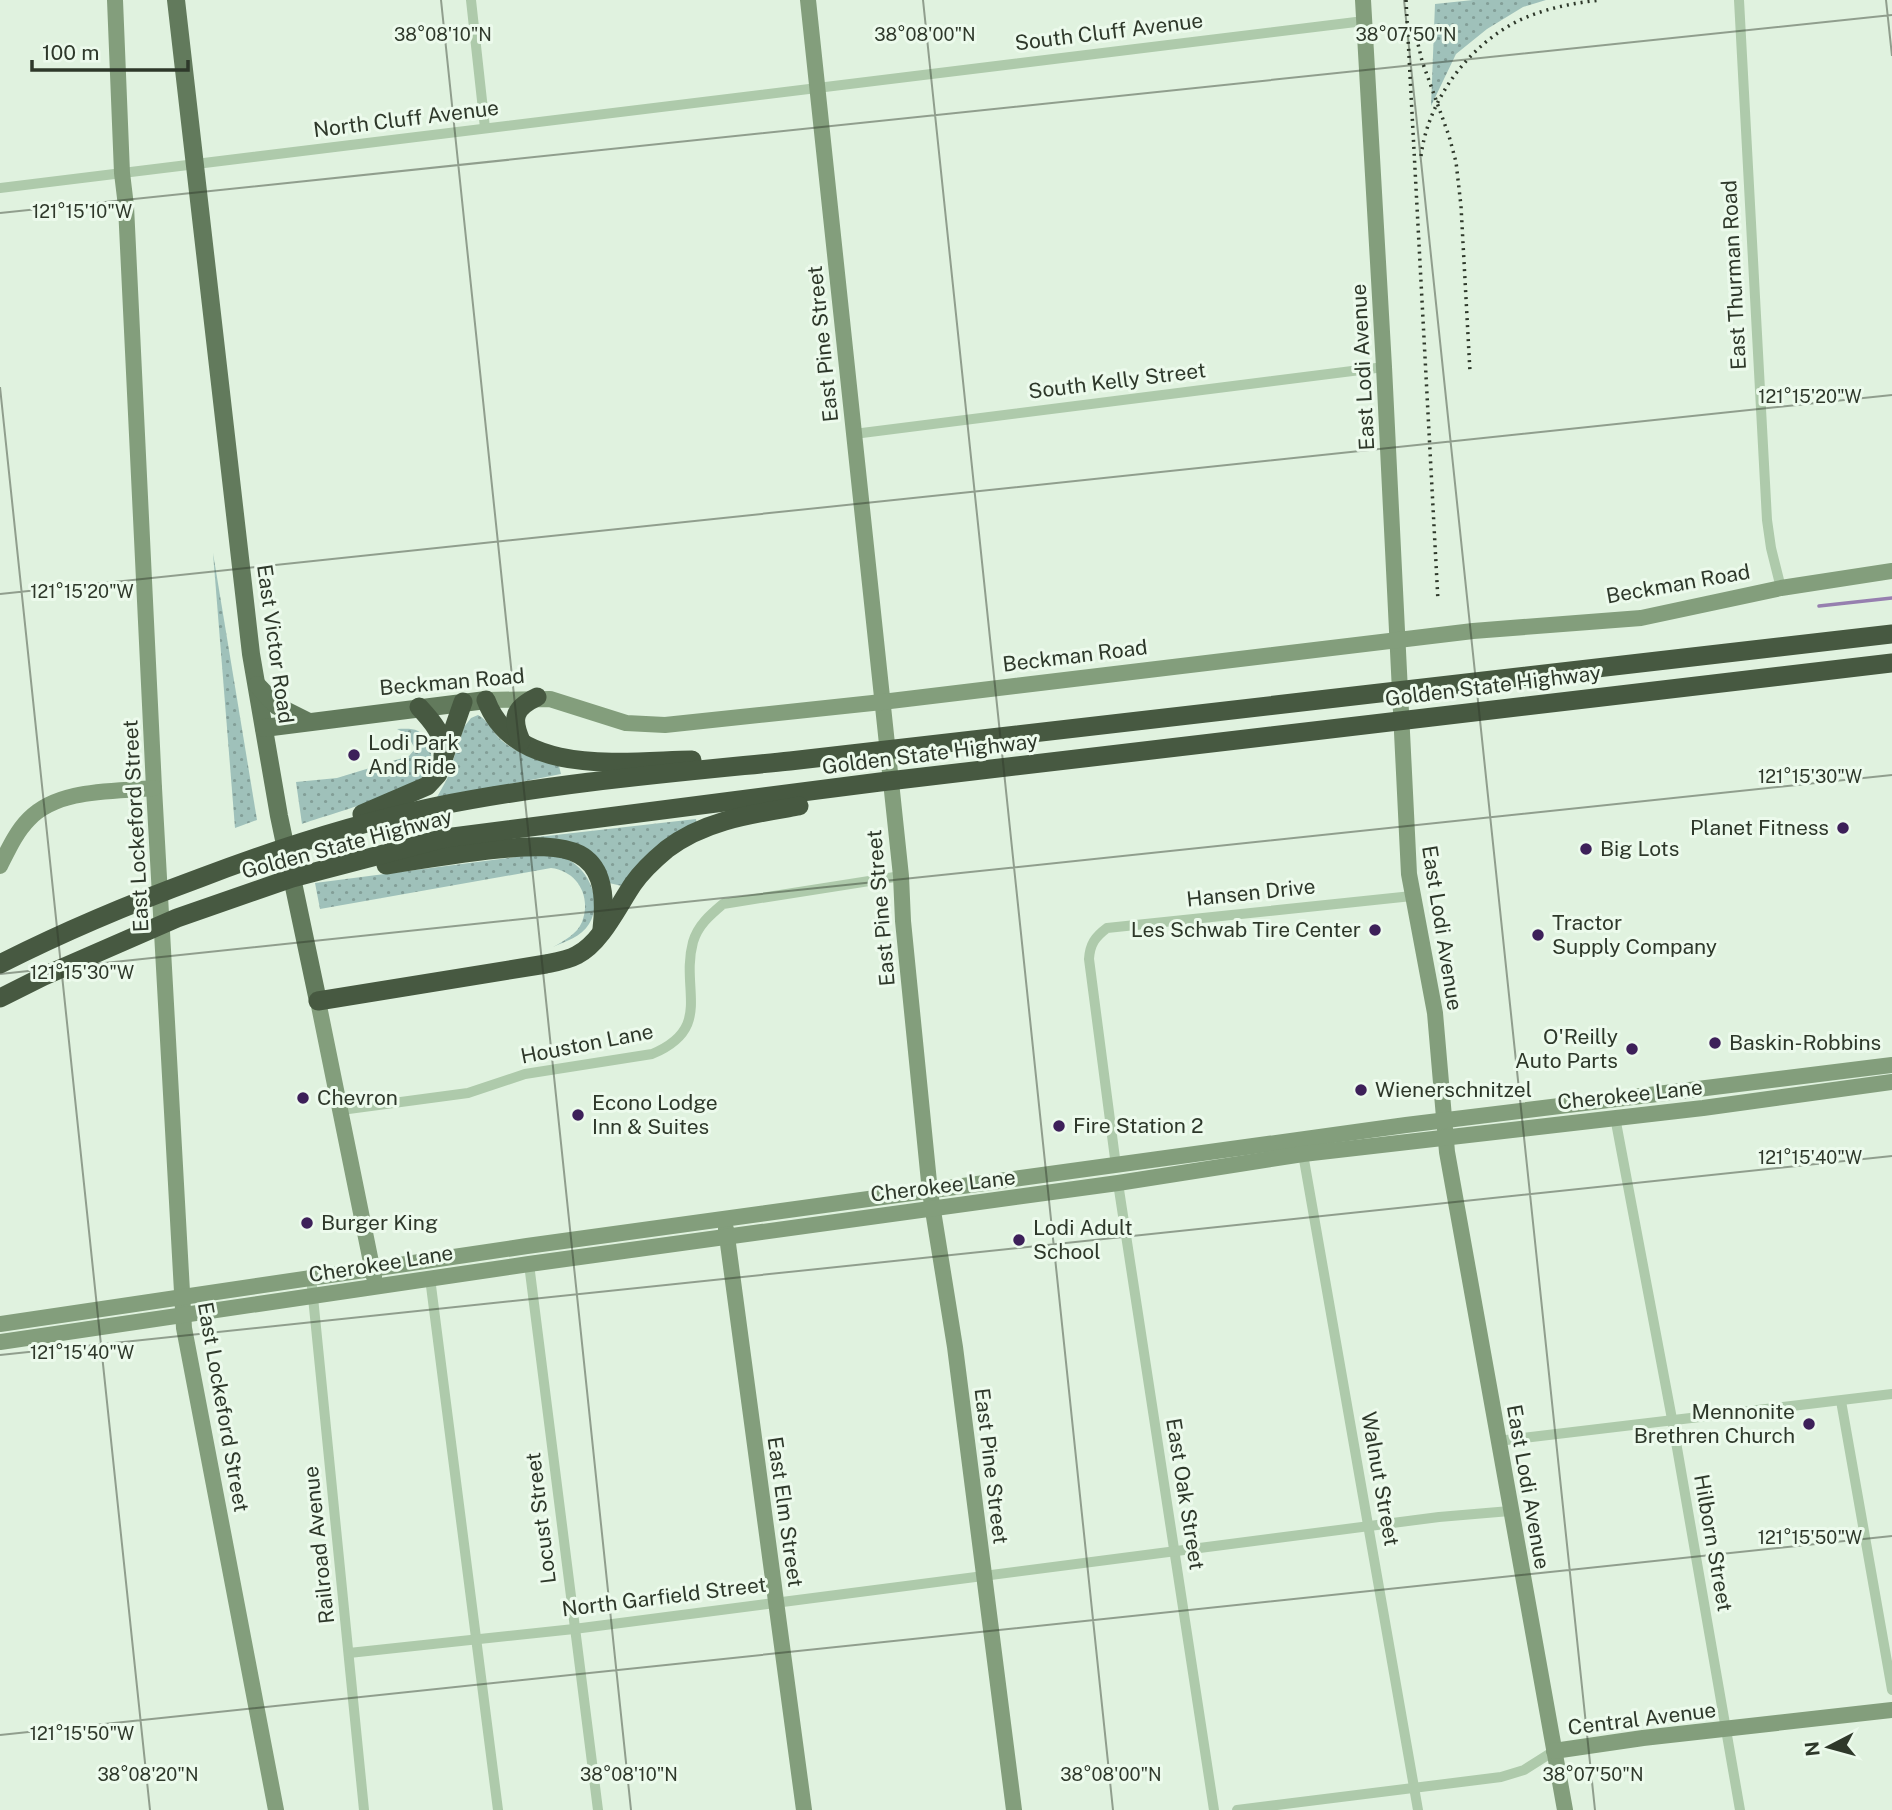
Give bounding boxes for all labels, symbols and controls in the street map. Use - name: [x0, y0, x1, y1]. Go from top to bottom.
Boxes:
- street label: South Cluff Avenue: [1013, 8, 1205, 55]
- text: 38°08'10"N: [394, 24, 492, 45]
- text: 38°08'00"N: [874, 24, 976, 45]
- text: 38°07'50"N: [1356, 24, 1456, 45]
- scale bar: [32, 28, 187, 72]
- text: 100 m: [42, 40, 99, 65]
- street label: North Cluff Avenue: [312, 95, 500, 142]
- street label: East Thurman Road: [1716, 180, 1751, 370]
- text: 121°15'10"W: [32, 201, 132, 222]
- street label: East Pine Street: [802, 265, 843, 423]
- street label: East Lodi Avenue: [1346, 283, 1379, 451]
- street label: South Kelly Street: [1027, 357, 1207, 404]
- text: 121°15'20"W: [1758, 386, 1862, 407]
- street label: Beckman Road: [1604, 559, 1752, 608]
- street label: East Victor Road: [252, 563, 299, 725]
- text: 121°15'20"W: [30, 581, 134, 602]
- street label: Beckman Road: [1001, 634, 1149, 677]
- street label: Golden State Highway: [1384, 660, 1602, 711]
- street label: Beckman Road: [378, 663, 526, 700]
- street label: East Lockeford Street: [117, 719, 154, 933]
- street label: Golden State Highway: [821, 728, 1039, 779]
- place label: Lodi Park And Ride: [368, 730, 460, 779]
- marker: Lodi Park And Ride: [346, 747, 362, 763]
- text: 121°15'30"W: [1758, 766, 1862, 787]
- street label: Golden State Highway: [239, 803, 455, 884]
- place label: Planet Fitness: [1690, 815, 1829, 840]
- marker: Planet Fitness: [1835, 820, 1851, 836]
- street label: East Pine Street: [861, 829, 900, 987]
- place label: Big Lots: [1600, 836, 1679, 861]
- marker: Big Lots: [1578, 841, 1594, 857]
- street label: East Lodi Avenue: [1417, 844, 1468, 1012]
- street label: Hansen Drive: [1185, 873, 1317, 912]
- place label: Tractor Supply Company: [1552, 910, 1717, 959]
- place label: Les Schwab Tire Center: [1131, 917, 1361, 942]
- marker: Les Schwab Tire Center: [1367, 922, 1383, 938]
- marker: Tractor Supply Company: [1530, 927, 1546, 943]
- text: 121°15'30"W: [30, 962, 134, 983]
- street label: Houston Lane: [518, 1018, 655, 1069]
- place label: O'Reilly Auto Parts: [1515, 1024, 1618, 1073]
- place label: Baskin-Robbins: [1729, 1030, 1881, 1055]
- marker: Baskin-Robbins: [1707, 1035, 1723, 1051]
- marker: O'Reilly Auto Parts: [1624, 1041, 1640, 1057]
- street label: Cherokee Lane: [1556, 1074, 1704, 1115]
- place label: Wienerschnitzel: [1375, 1077, 1532, 1102]
- marker: Wienerschnitzel: [1353, 1082, 1369, 1098]
- place label: Chevron: [317, 1085, 398, 1110]
- marker: Chevron: [295, 1090, 311, 1106]
- place label: Econo Lodge Inn & Suites: [592, 1090, 718, 1139]
- marker: Econo Lodge Inn & Suites: [570, 1107, 586, 1123]
- place label: Fire Station 2: [1073, 1113, 1204, 1138]
- marker: Fire Station 2: [1051, 1118, 1067, 1134]
- text: 121°15'40"W: [1758, 1147, 1862, 1168]
- street label: Cherokee Lane: [869, 1164, 1017, 1207]
- place label: Burger King: [321, 1210, 438, 1235]
- marker: Burger King: [299, 1215, 315, 1231]
- place label: Lodi Adult School: [1033, 1215, 1133, 1264]
- marker: Lodi Adult School: [1011, 1232, 1027, 1248]
- street label: Cherokee Lane: [307, 1240, 455, 1287]
- street label: East Lockeford Street: [193, 1300, 254, 1514]
- text: 121°15'40"W: [30, 1342, 134, 1363]
- street label: East Pine Street: [970, 1386, 1013, 1545]
- place label: Mennonite Brethren Church: [1634, 1399, 1795, 1448]
- street label: East Lodi Avenue: [1502, 1403, 1555, 1571]
- street label: Walnut Street: [1356, 1410, 1405, 1548]
- street label: East Oak Street: [1161, 1416, 1210, 1571]
- marker: Mennonite Brethren Church: [1801, 1416, 1817, 1432]
- street label: East Elm Street: [763, 1435, 808, 1589]
- street label: Locust Street: [520, 1451, 561, 1585]
- street label: Railroad Avenue: [298, 1465, 339, 1625]
- street label: Hilborn Street: [1689, 1472, 1738, 1613]
- text: 121°15'50"W: [1758, 1527, 1862, 1548]
- street label: North Garfield Street: [560, 1572, 768, 1621]
- street label: Central Avenue: [1566, 1697, 1718, 1740]
- north arrow: [1794, 1712, 1864, 1782]
- text: 121°15'50"W: [30, 1723, 134, 1744]
- text: N: [1800, 1740, 1824, 1757]
- text: 38°08'20"N: [97, 1764, 199, 1785]
- text: 38°08'10"N: [580, 1764, 678, 1785]
- text: 38°08'00"N: [1060, 1764, 1162, 1785]
- text: 38°07'50"N: [1543, 1764, 1643, 1785]

